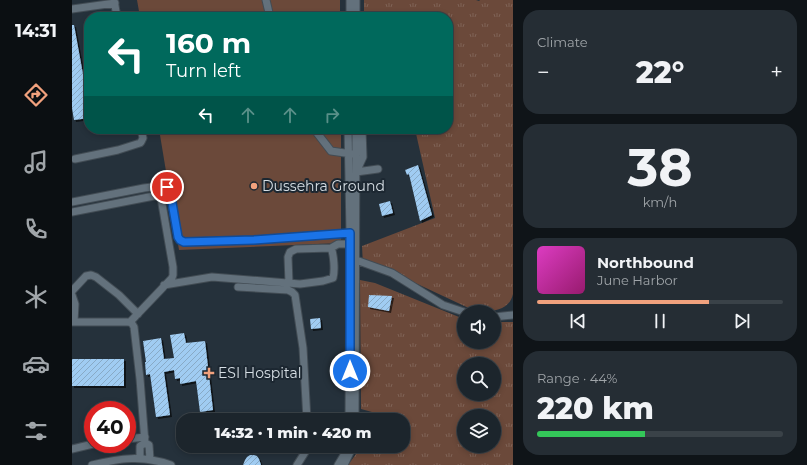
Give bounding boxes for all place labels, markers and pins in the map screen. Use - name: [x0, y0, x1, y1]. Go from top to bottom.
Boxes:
- pin: [150, 170, 184, 204]
- place label: Dussehra Ground: [262, 177, 385, 195]
- marker: Dussehra Ground: [249, 181, 259, 191]
- place label: ESI Hospital: [218, 364, 301, 382]
- marker: ESI Hospital: [203, 367, 215, 379]

